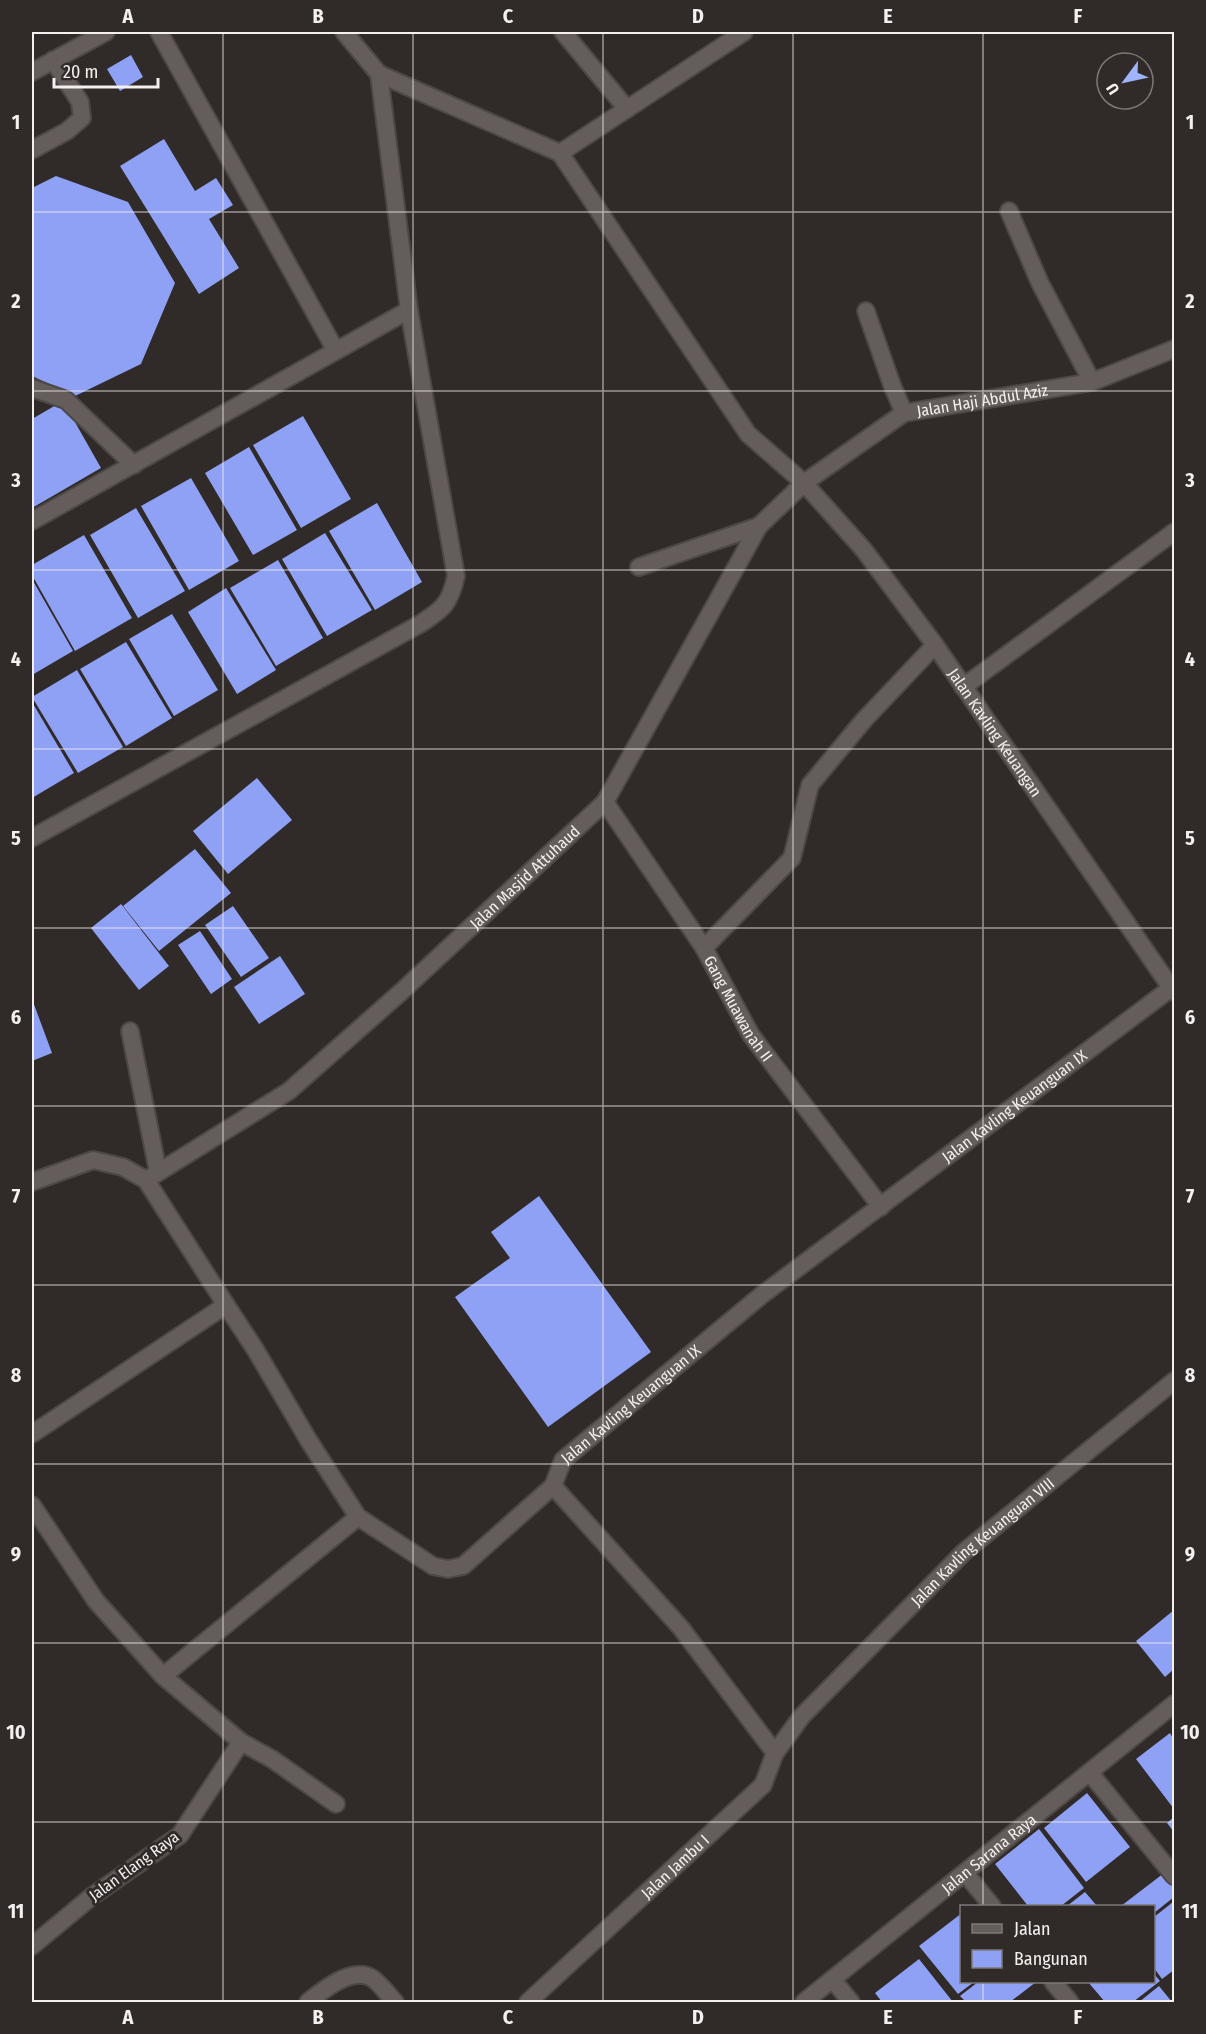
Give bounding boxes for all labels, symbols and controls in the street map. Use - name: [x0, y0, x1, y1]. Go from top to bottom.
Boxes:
- text: A: [122, 4, 135, 28]
- text: B: [312, 4, 324, 28]
- text: C: [503, 4, 514, 28]
- text: D: [692, 4, 704, 28]
- text: E: [883, 4, 893, 28]
- text: F: [1074, 4, 1083, 28]
- scale bar: [54, 51, 158, 89]
- north arrow: [1095, 51, 1155, 111]
- text: 20 m: [63, 61, 98, 83]
- text: U: [1102, 80, 1123, 98]
- text: 1: [12, 110, 20, 134]
- text: 1: [1186, 110, 1194, 134]
- text: 2: [10, 289, 21, 313]
- text: 2: [1184, 289, 1195, 313]
- street label: Jalan Haji Abdul Aziz: [915, 380, 1049, 420]
- text: 3: [10, 468, 21, 492]
- text: 3: [1184, 468, 1195, 492]
- text: 4: [11, 647, 21, 671]
- text: 4: [1185, 647, 1195, 671]
- street label: Jalan Kavling Keuangan: [944, 665, 1046, 800]
- street label: Jalan Masjid Attuhaud: [466, 821, 583, 933]
- text: 5: [11, 826, 21, 850]
- text: 5: [1185, 826, 1195, 850]
- street label: Gang Muawanah II: [700, 952, 777, 1065]
- text: 6: [11, 1005, 21, 1029]
- text: 6: [1185, 1005, 1195, 1029]
- street label: Jalan Kavling Keuanguan IX: [938, 1045, 1090, 1166]
- text: 7: [12, 1184, 21, 1208]
- text: 7: [1186, 1184, 1195, 1208]
- street label: Jalan Kavling Keuanguan IX: [557, 1340, 704, 1467]
- text: 8: [11, 1363, 22, 1387]
- text: 8: [1185, 1363, 1196, 1387]
- street label: Jalan Kavling Keuanguan VIII: [907, 1473, 1058, 1610]
- text: 9: [11, 1542, 21, 1566]
- text: 9: [1185, 1542, 1195, 1566]
- text: 10: [6, 1720, 26, 1744]
- text: 10: [1180, 1720, 1200, 1744]
- street label: Jalan Sarana Raya: [937, 1809, 1040, 1897]
- street label: Jalan Elang Raya: [85, 1827, 183, 1905]
- street label: Jalan Jambu I: [637, 1830, 713, 1902]
- text: 11: [8, 1899, 24, 1923]
- text: 11: [1182, 1899, 1198, 1923]
- legend: [960, 1905, 1155, 1983]
- text: Jalan: [1014, 1918, 1051, 1940]
- text: Bangunan: [1014, 1948, 1088, 1970]
- text: A: [122, 2005, 135, 2029]
- text: B: [312, 2005, 324, 2029]
- text: C: [503, 2005, 514, 2029]
- text: D: [692, 2005, 704, 2029]
- text: E: [883, 2005, 893, 2029]
- text: F: [1074, 2005, 1083, 2029]

